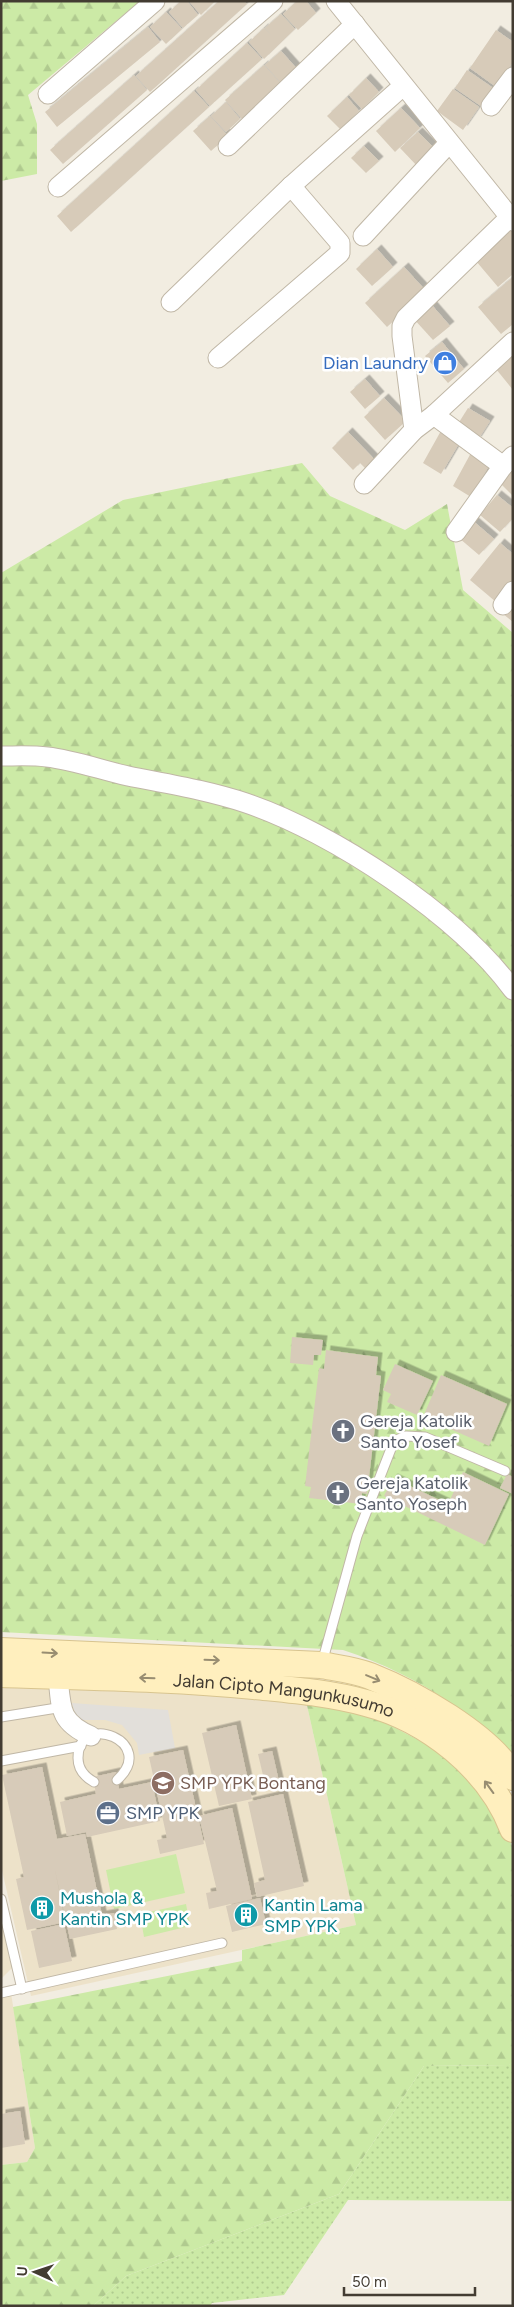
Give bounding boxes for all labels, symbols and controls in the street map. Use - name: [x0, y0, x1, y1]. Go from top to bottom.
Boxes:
- shop icon: Dian Laundry: [432, 350, 458, 376]
- place label: Dian Laundry: [323, 352, 429, 374]
- place label: Gereja Katolik Santo Yosef: [360, 1410, 472, 1453]
- church icon: Gereja Katolik Santo Yosef: [330, 1418, 356, 1444]
- place label: Gereja Katolik Santo Yoseph: [356, 1472, 468, 1515]
- church icon: Gereja Katolik Santo Yoseph: [325, 1480, 351, 1506]
- one-way arrow: [42, 1648, 58, 1658]
- one-way arrow: [204, 1656, 220, 1665]
- street label: Jalan Cipto Mangunkusumo: [172, 1669, 398, 1722]
- one-way arrow: [365, 1673, 380, 1683]
- one-way arrow: [139, 1674, 155, 1683]
- school or university icon: SMP YPK Bontang: [150, 1770, 176, 1796]
- place label: SMP YPK Bontang: [180, 1772, 326, 1794]
- one-way arrow: [484, 1780, 494, 1794]
- office icon: SMP YPK: [95, 1800, 121, 1826]
- place label: SMP YPK: [126, 1802, 199, 1824]
- place label: Mushola & Kantin SMP YPK: [60, 1887, 189, 1930]
- place label: Kantin Lama SMP YPK: [264, 1894, 363, 1937]
- building icon: Mushola & Kantin SMP YPK: [29, 1895, 55, 1921]
- building icon: Kantin Lama SMP YPK: [233, 1902, 259, 1928]
- north arrow: [10, 2247, 60, 2297]
- scale bar: [344, 2264, 475, 2296]
- text: U: [14, 2266, 31, 2277]
- text: 50 m: [352, 2273, 387, 2291]

